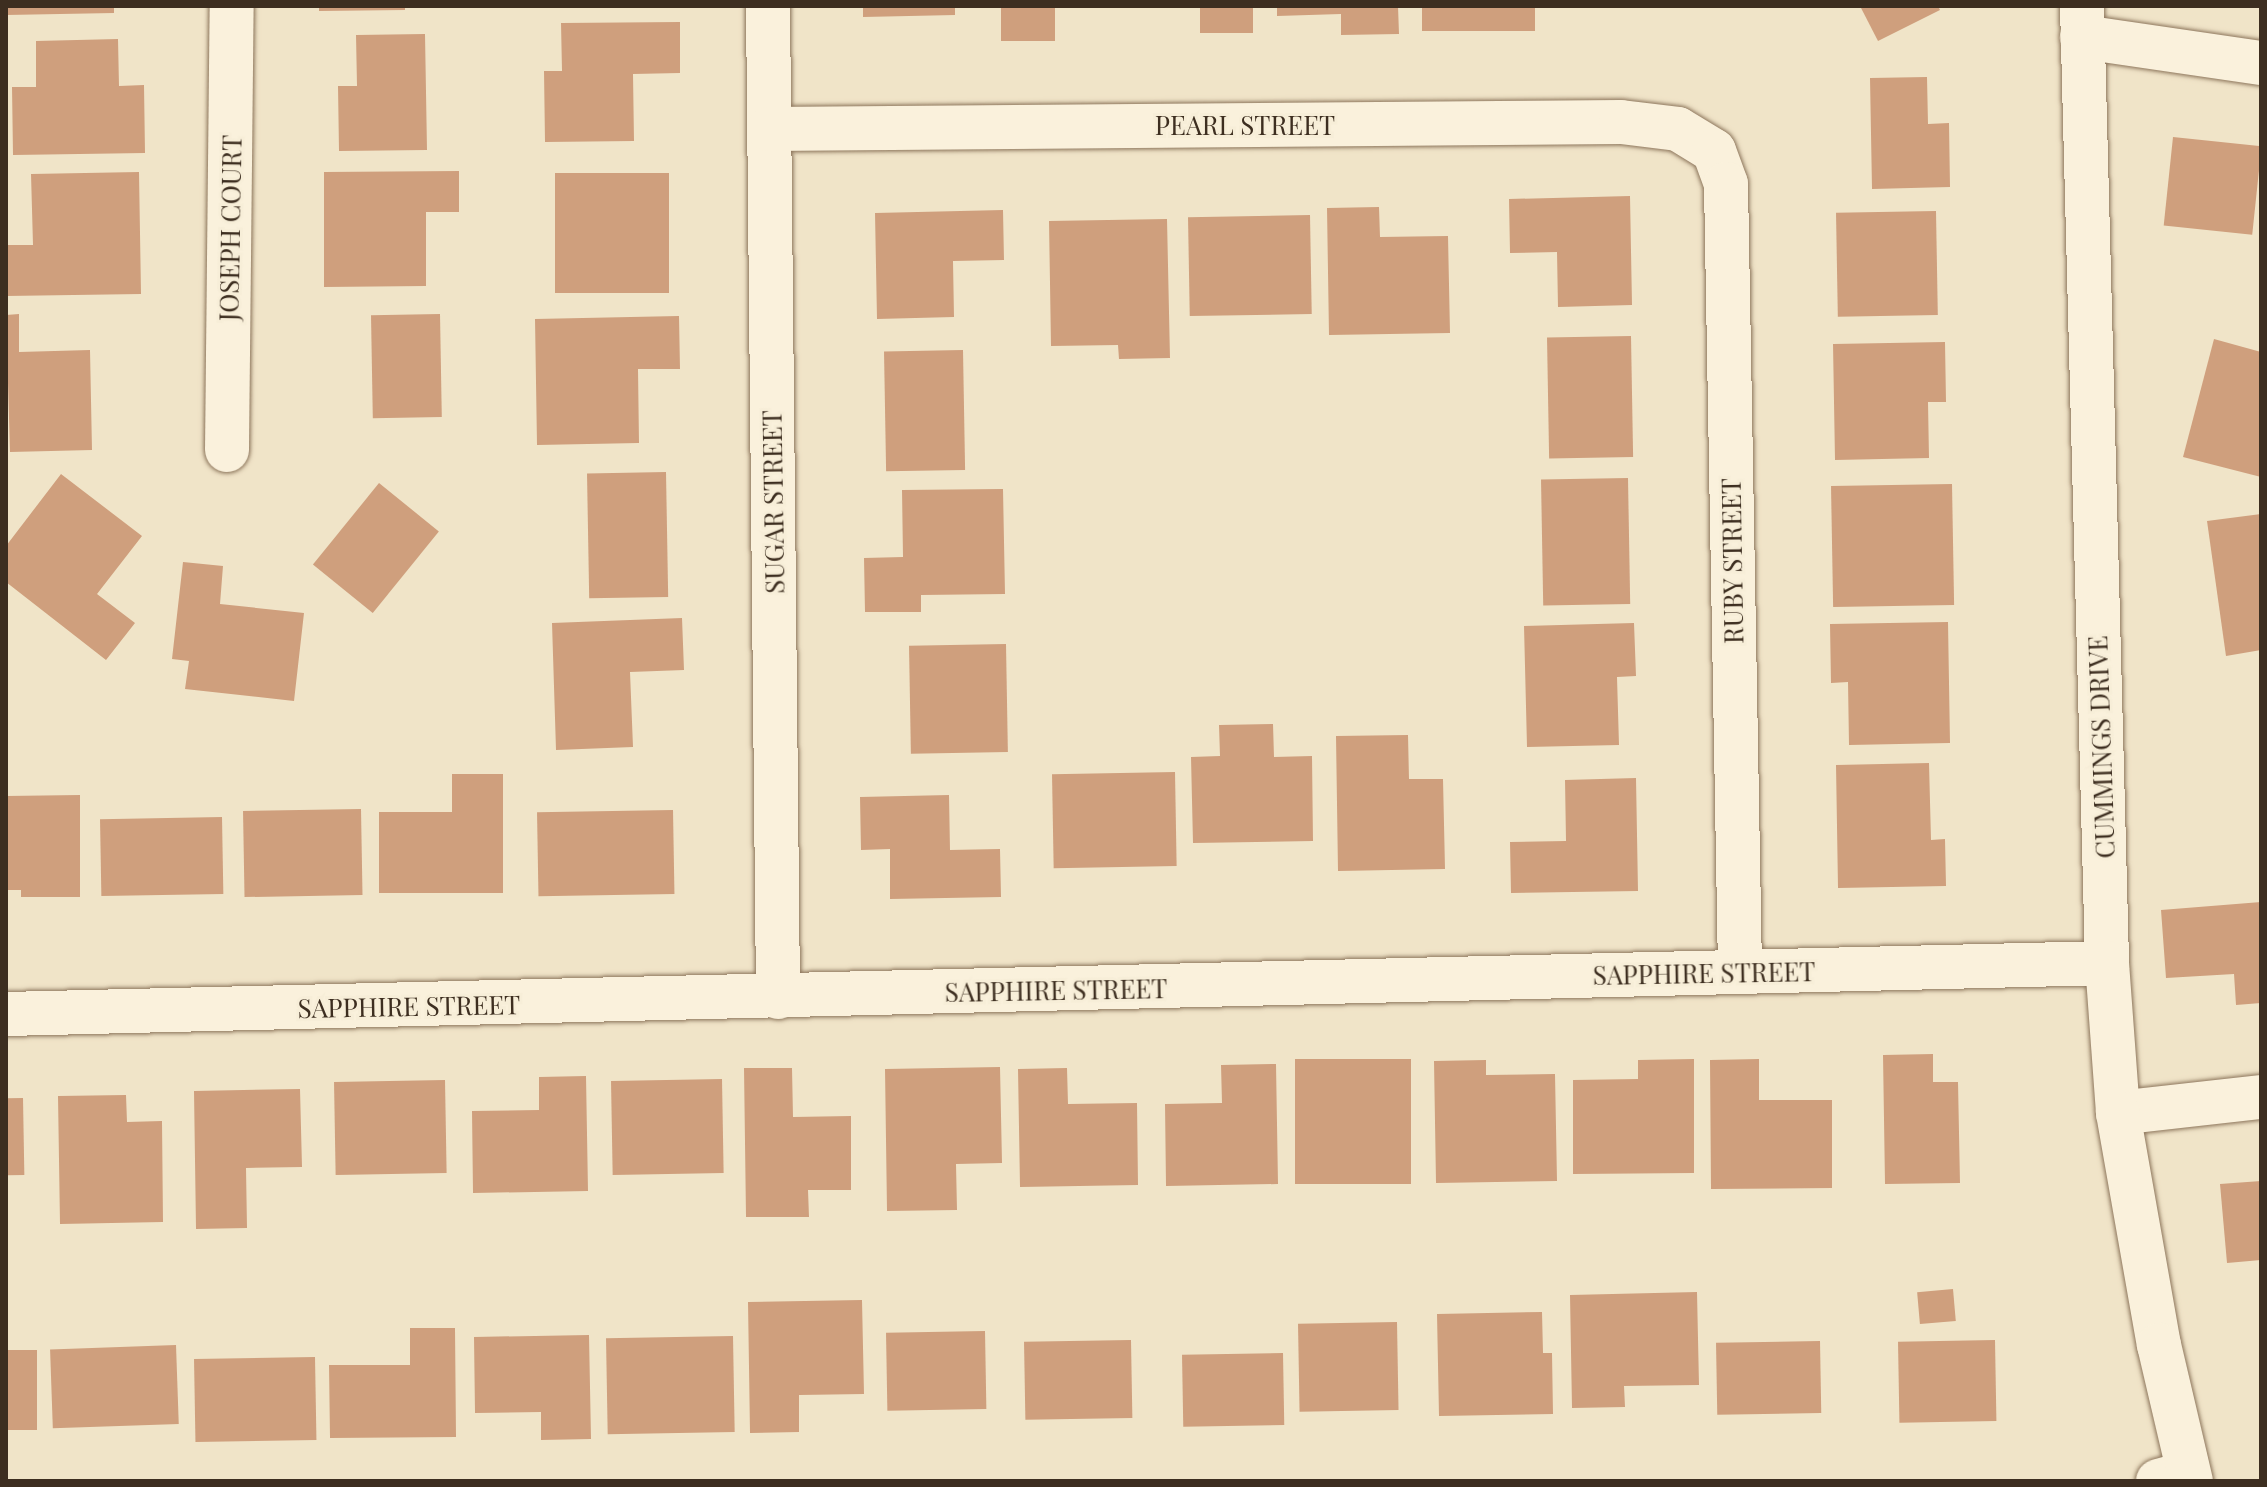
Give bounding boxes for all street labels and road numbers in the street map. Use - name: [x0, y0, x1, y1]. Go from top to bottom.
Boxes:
- street label: PEARL STREET: [1155, 109, 1335, 141]
- street label: JOSEPH COURT: [213, 135, 247, 321]
- street label: SUGAR STREET: [756, 410, 790, 594]
- street label: RUBY STREET: [1715, 477, 1749, 645]
- street label: CUMMINGS DRIVE: [2082, 635, 2120, 859]
- street label: SAPPHIRE STREET: [1592, 955, 1816, 991]
- street label: SAPPHIRE STREET: [944, 972, 1168, 1008]
- street label: SAPPHIRE STREET: [297, 988, 521, 1024]

